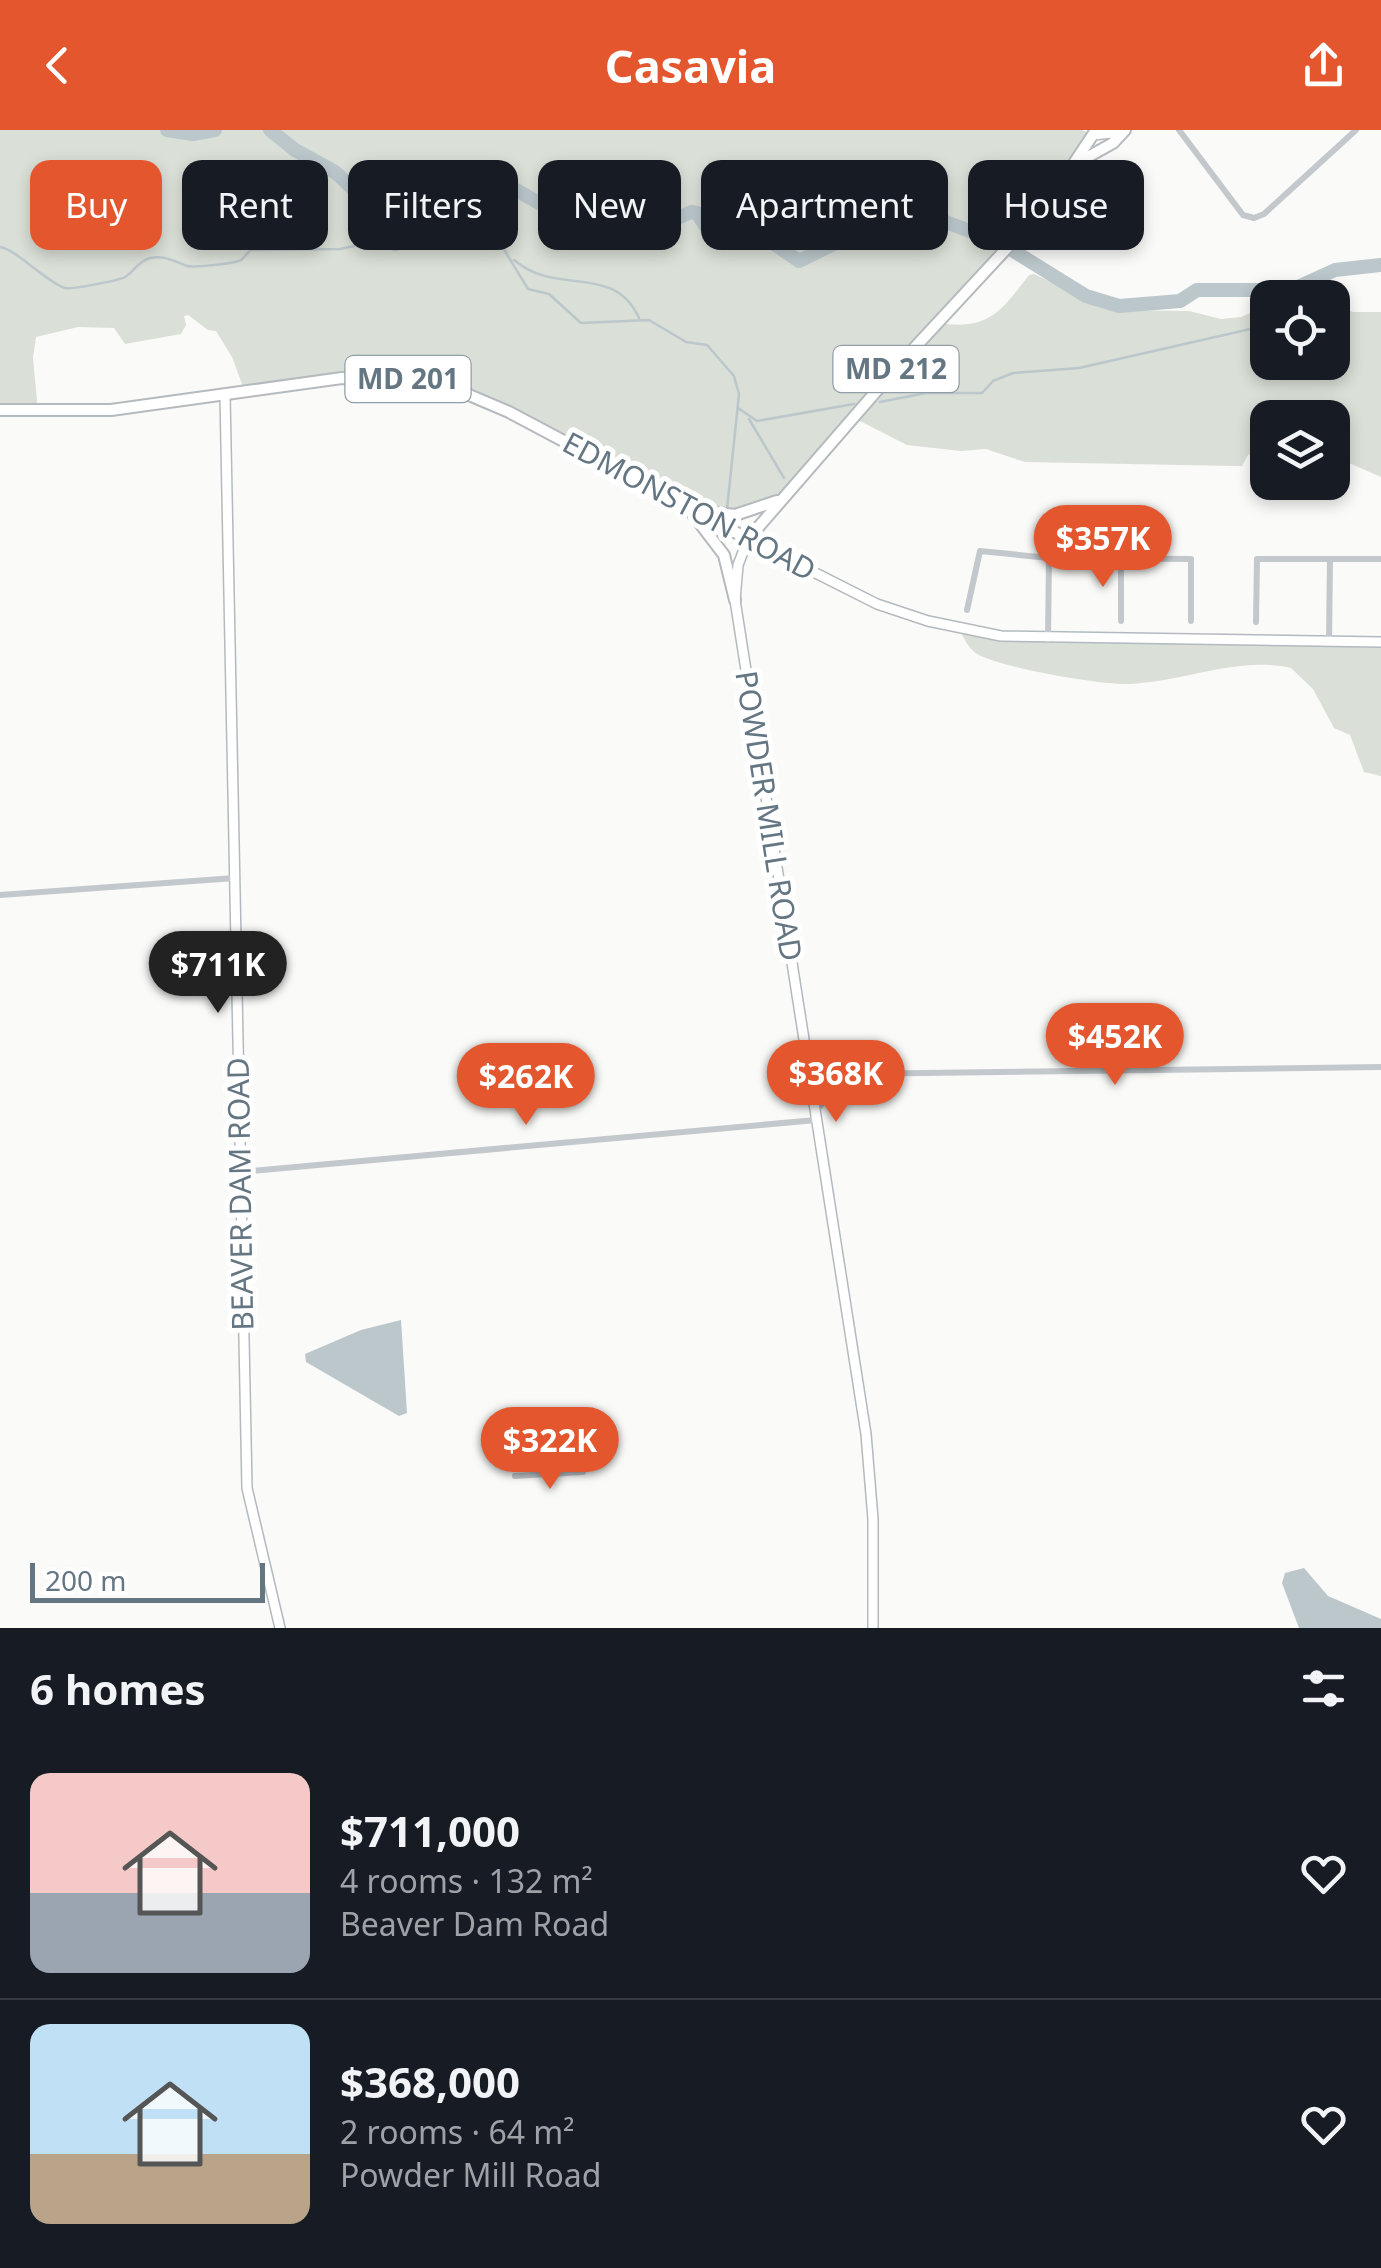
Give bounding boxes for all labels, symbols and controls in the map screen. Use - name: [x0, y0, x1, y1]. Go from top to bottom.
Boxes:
- text: Casavia: [605, 35, 776, 96]
- icon: back: [30, 38, 85, 93]
- icon: share: [1296, 38, 1351, 93]
- chip: Buy: [30, 160, 162, 250]
- chip: Rent: [182, 160, 328, 250]
- chip: Filters: [348, 160, 518, 250]
- chip: New: [538, 160, 681, 250]
- chip: Apartment: [701, 160, 948, 250]
- chip: House: [968, 160, 1144, 250]
- map controls: [1250, 280, 1350, 500]
- button: locate: [1250, 280, 1350, 380]
- road number: MD 212: [834, 346, 958, 392]
- road number: MD 201: [346, 356, 470, 402]
- button: layers: [1250, 400, 1350, 500]
- street label: EDMONSTON ROAD: [556, 422, 823, 590]
- pin: $357K: [1033, 505, 1173, 590]
- text: $357K: [1056, 516, 1150, 559]
- street label: POWDER MILL ROAD: [726, 668, 813, 964]
- pin: $711K: [148, 931, 288, 1016]
- text: $711K: [171, 942, 265, 985]
- pin: $452K: [1045, 1003, 1185, 1088]
- text: $452K: [1068, 1014, 1162, 1057]
- pin: $368K: [766, 1040, 906, 1125]
- pin: $262K: [456, 1043, 596, 1128]
- text: $368K: [789, 1051, 883, 1094]
- text: $262K: [479, 1054, 573, 1097]
- street label: BEAVER DAM ROAD: [217, 1057, 262, 1331]
- pin: $322K: [480, 1407, 620, 1492]
- text: $322K: [503, 1418, 597, 1461]
- scale bar: [30, 1558, 265, 1602]
- text: 200 m: [45, 1561, 127, 1599]
- text: 6 homes: [30, 1660, 206, 1717]
- icon: filters: [1296, 1661, 1351, 1716]
- text: $711,000: [340, 1802, 520, 1859]
- icon: home: [110, 1813, 230, 1933]
- icon: heart: [1296, 1846, 1351, 1901]
- text: 4 rooms · 132 m²: [340, 1859, 593, 1902]
- text: Beaver Dam Road: [340, 1902, 609, 1945]
- text: $368,000: [340, 2053, 520, 2110]
- icon: home: [110, 2064, 230, 2184]
- icon: heart: [1296, 2097, 1351, 2152]
- text: 2 rooms · 64 m²: [340, 2110, 574, 2153]
- text: Powder Mill Road: [340, 2153, 602, 2196]

